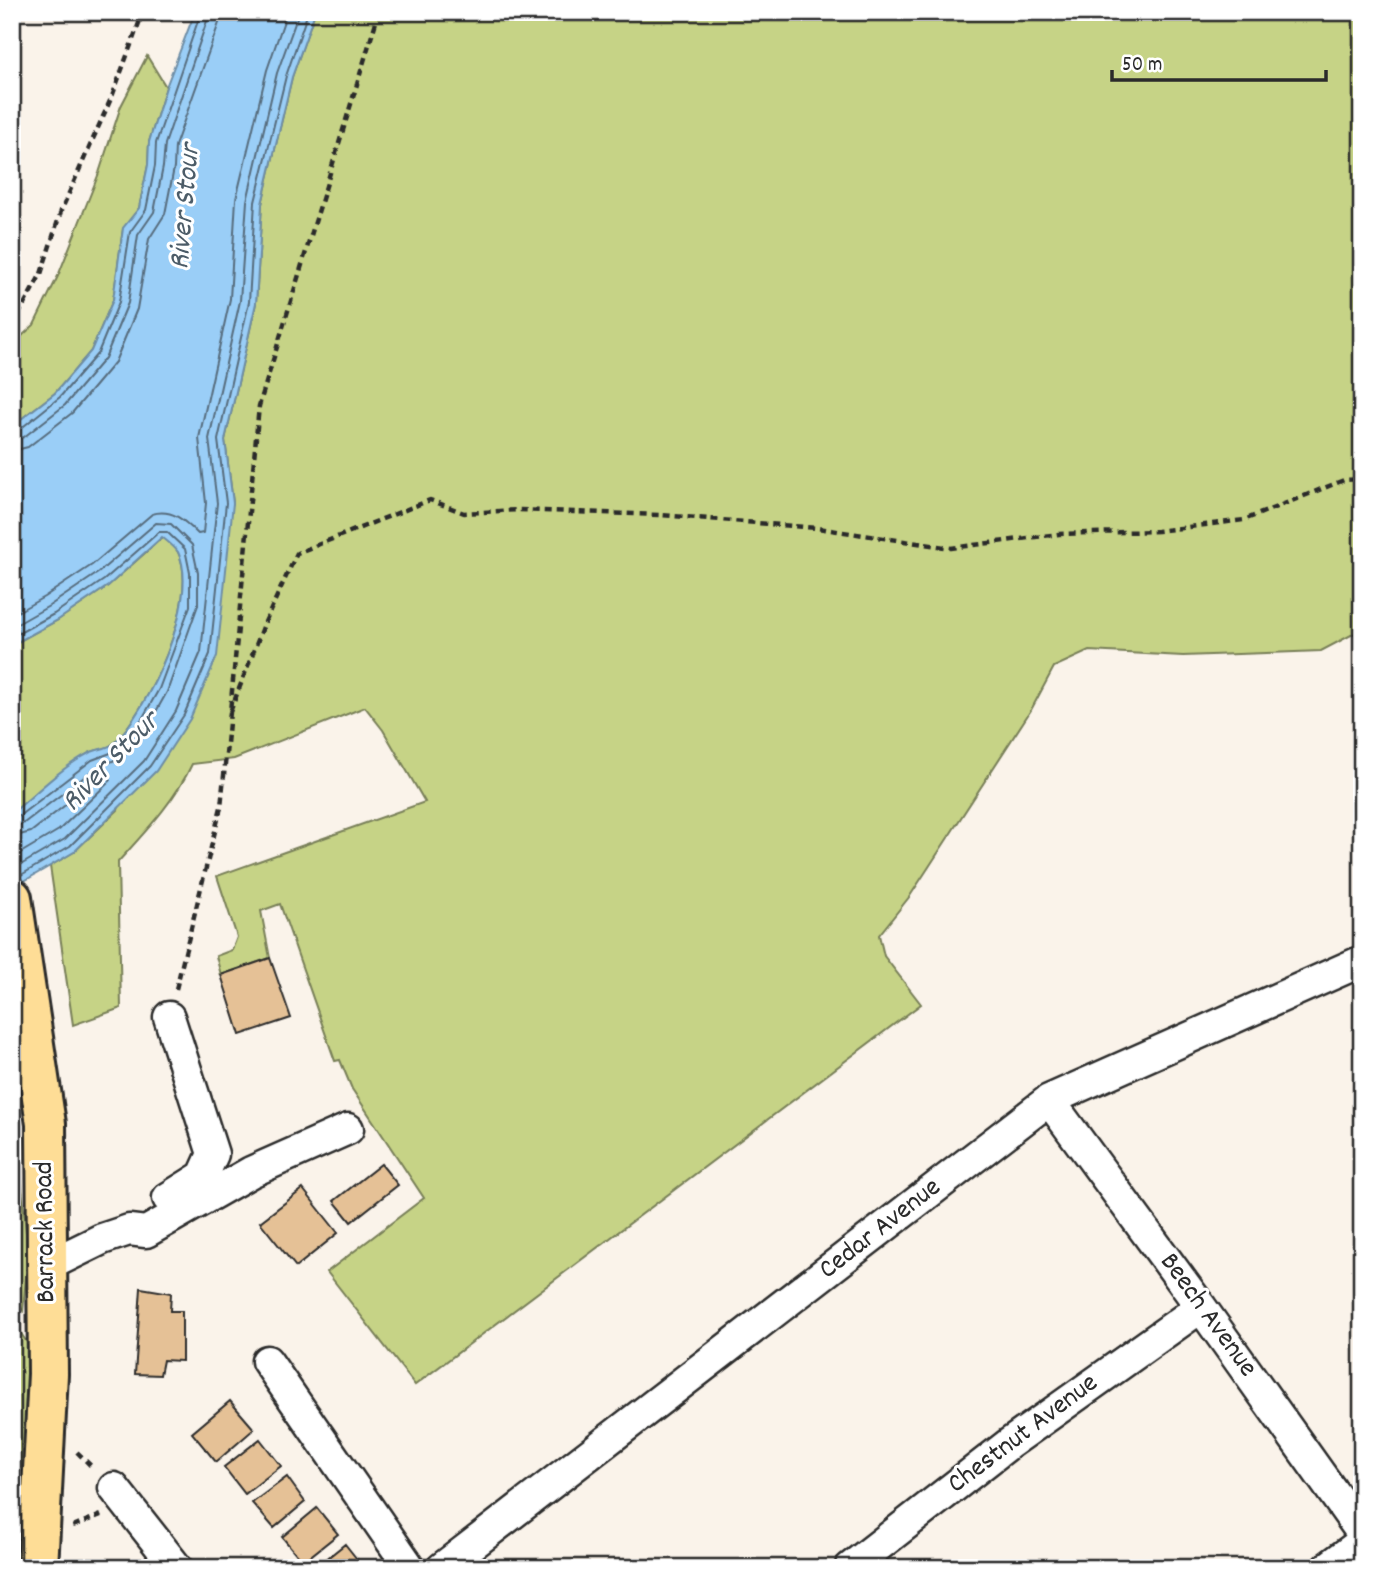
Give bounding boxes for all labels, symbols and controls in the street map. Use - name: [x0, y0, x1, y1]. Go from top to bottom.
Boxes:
- scale bar: [1112, 38, 1325, 82]
- text: 50 m: [1122, 51, 1162, 81]
- water label: River Stour: [160, 140, 214, 271]
- water label: River Stour: [53, 701, 173, 823]
- street label: Barrack Road: [26, 1161, 68, 1303]
- street label: Cedar Avenue: [811, 1169, 951, 1291]
- street label: Beech Avenue: [1148, 1246, 1266, 1386]
- street label: Chestnut Avenue: [940, 1365, 1108, 1505]

